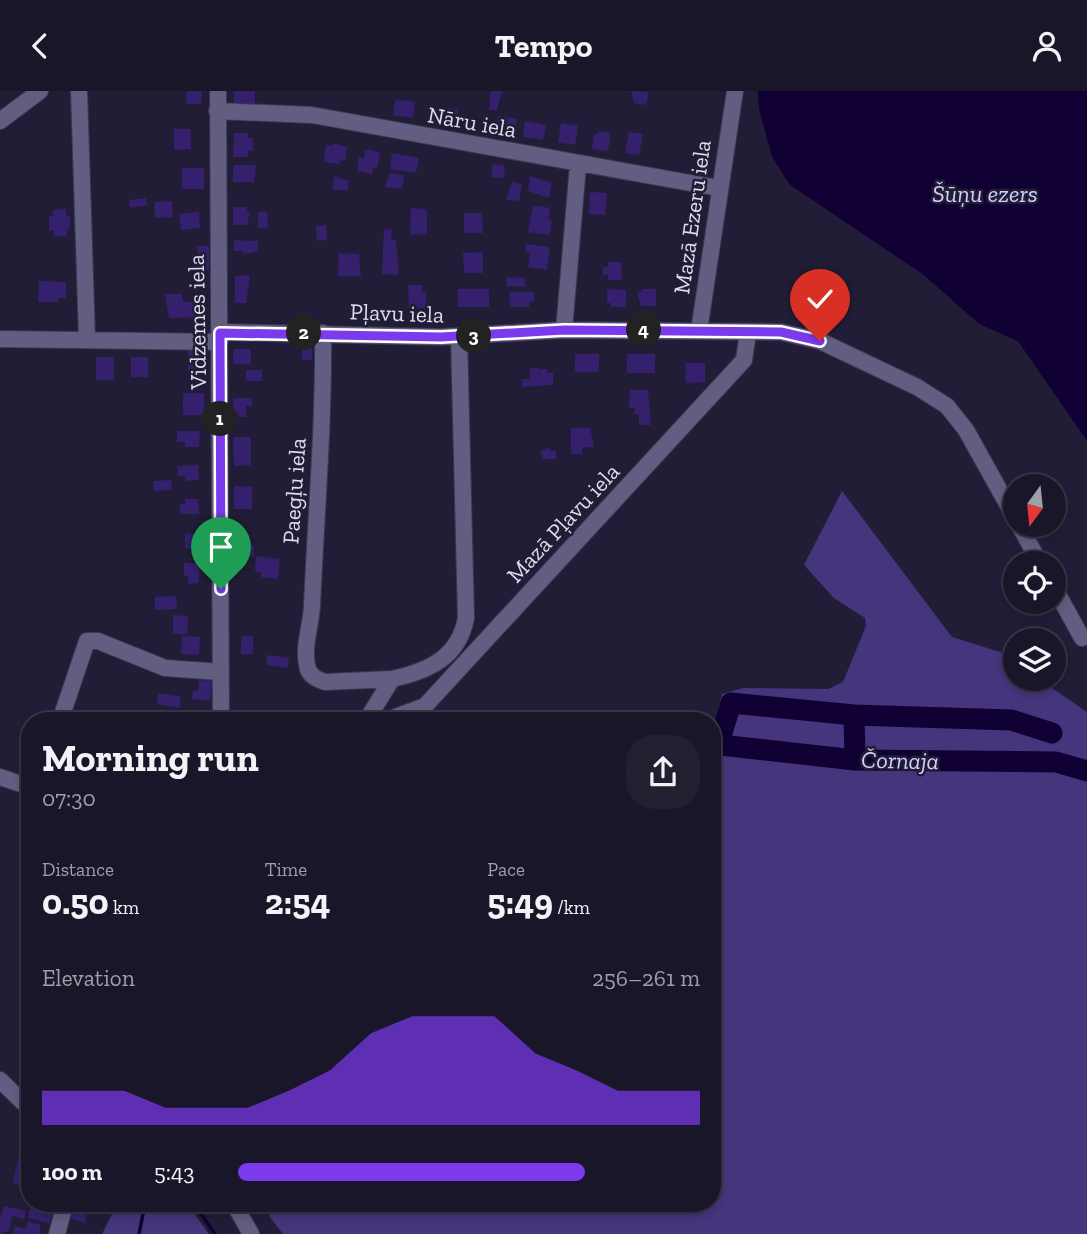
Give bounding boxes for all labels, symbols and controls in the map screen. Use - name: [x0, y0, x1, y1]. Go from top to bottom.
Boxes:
- icon: back: [21, 27, 59, 65]
- text: Tempo: [495, 27, 592, 65]
- icon: person: [1028, 27, 1066, 65]
- street label: Nāru iela: [425, 100, 519, 144]
- street label: Mazā Ezeru iela: [667, 138, 717, 296]
- water label: Šūņu ezers: [932, 179, 1038, 208]
- street label: Vidzemes iela: [182, 254, 212, 391]
- pin: [790, 269, 850, 341]
- icon: check: [801, 280, 839, 318]
- street label: Pļavu iela: [349, 297, 445, 329]
- pin: 4: [626, 313, 662, 347]
- pin: 2: [286, 315, 322, 351]
- text: 4: [638, 318, 649, 341]
- pin: 3: [456, 319, 491, 353]
- text: 2: [298, 321, 309, 344]
- text: 3: [468, 324, 479, 347]
- pin: 1: [202, 401, 238, 437]
- text: 1: [216, 407, 223, 430]
- street label: Paegļu iela: [276, 437, 312, 545]
- street label: Mazā Pļavu iela: [501, 458, 625, 588]
- north arrow: [1003, 474, 1066, 537]
- map controls: [1003, 474, 1066, 691]
- pin: [191, 517, 251, 589]
- icon: arrive: [202, 528, 240, 566]
- button: locate: [1003, 551, 1066, 614]
- button: layers: [1003, 628, 1066, 691]
- text: Morning run: [42, 735, 259, 781]
- button: share: [626, 735, 700, 809]
- water label: Čornaja: [861, 745, 939, 775]
- text: 07:30: [42, 784, 96, 812]
- text: Distance: [42, 858, 114, 881]
- text: Time: [265, 858, 307, 881]
- text: Pace: [487, 858, 525, 881]
- text: 0.50: [42, 881, 109, 923]
- text: 2:54: [265, 881, 330, 923]
- text: 5:49: [487, 881, 553, 923]
- text: km: [109, 896, 139, 919]
- text: /km: [553, 896, 590, 919]
- text: Elevation: [42, 964, 135, 992]
- text: 256–261 m: [592, 964, 700, 992]
- text: 100 m: [42, 1158, 102, 1186]
- text: 5:43: [154, 1158, 195, 1186]

